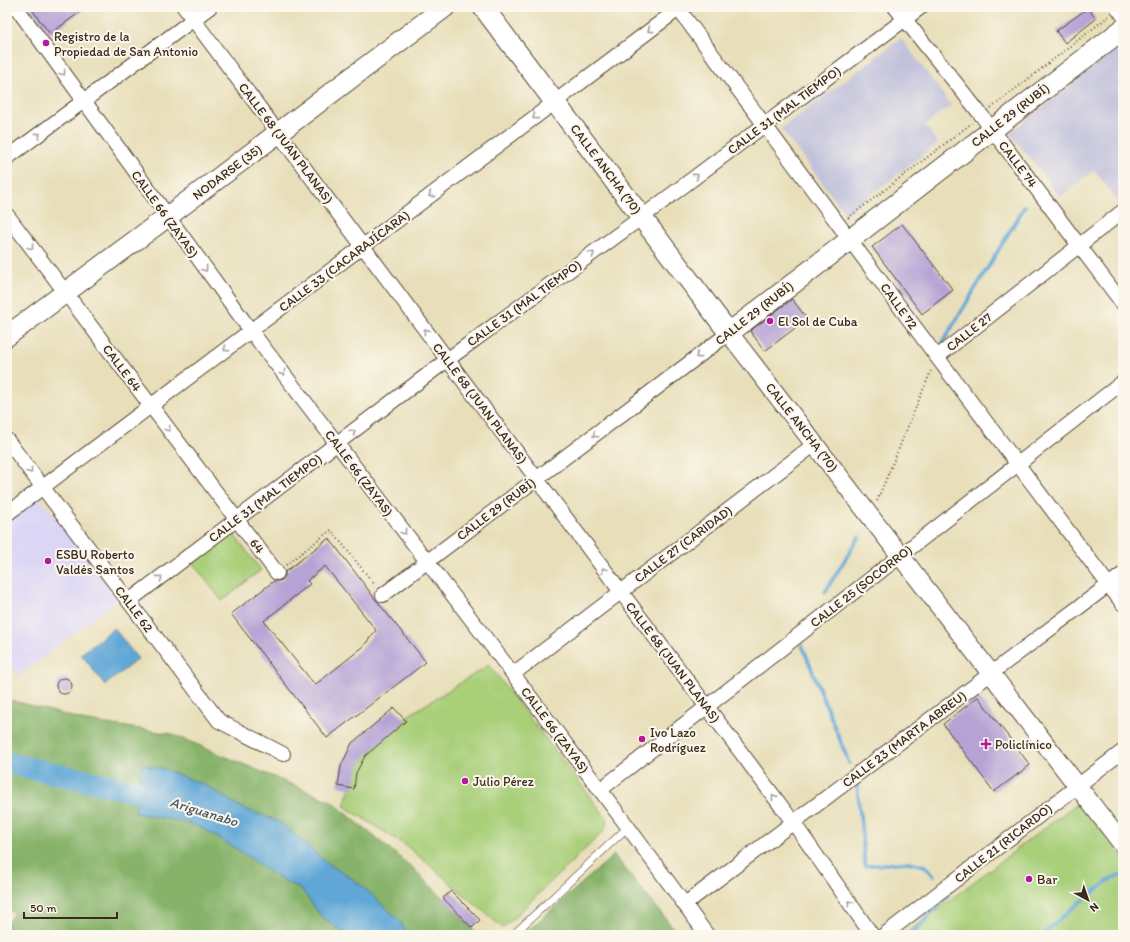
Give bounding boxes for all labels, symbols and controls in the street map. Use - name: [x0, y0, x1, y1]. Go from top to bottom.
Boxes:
- one-way arrow: [647, 26, 654, 33]
- place label: Registro de la Propiedad de San Antonio: [54, 29, 198, 59]
- marker: Registro de la Propiedad de San Antonio: [41, 38, 51, 48]
- street label: CALLE 31 (MAL TIEMPO): [725, 63, 843, 157]
- one-way arrow: [58, 69, 66, 76]
- street label: CALLE 68 (JUAN PLANAS): [236, 80, 336, 206]
- street label: CALLE 29 (RUBÍ): [968, 80, 1052, 150]
- one-way arrow: [532, 112, 539, 119]
- street label: CALLE ANCHA (70): [567, 121, 645, 217]
- one-way arrow: [34, 133, 41, 140]
- street label: CALLE 74: [996, 138, 1040, 190]
- street label: NODARSE (35): [190, 141, 264, 203]
- street label: CALLE 66 (ZAYAS): [128, 168, 202, 260]
- one-way arrow: [692, 174, 699, 181]
- one-way arrow: [428, 190, 435, 197]
- street label: CALLE 33 (CACARAJÍCARA): [276, 207, 412, 315]
- one-way arrow: [26, 242, 33, 249]
- one-way arrow: [587, 251, 594, 258]
- street label: CALLE 31 (MAL TIEMPO): [464, 257, 584, 349]
- one-way arrow: [200, 264, 207, 271]
- street label: CALLE 29 (RUBÍ): [712, 278, 796, 348]
- street label: CALLE 72: [877, 280, 921, 332]
- street label: CALLE 27: [943, 309, 995, 354]
- place label: El Sol de Cuba: [778, 314, 858, 329]
- marker: El Sol de Cuba: [765, 316, 775, 326]
- one-way arrow: [423, 328, 431, 335]
- street label: CALLE 68 (JUAN PLANAS): [430, 340, 530, 466]
- street label: CALLE 64: [100, 342, 145, 395]
- one-way arrow: [224, 344, 231, 351]
- one-way arrow: [696, 351, 703, 358]
- one-way arrow: [278, 368, 285, 375]
- street label: CALLE ANCHA (70): [763, 380, 841, 474]
- one-way arrow: [163, 424, 170, 431]
- street label: CALLE 66 (ZAYAS): [322, 427, 396, 519]
- one-way arrow: [348, 429, 355, 436]
- one-way arrow: [592, 430, 599, 437]
- street label: CALLE 31 (MAL TIEMPO): [206, 451, 324, 545]
- one-way arrow: [26, 466, 33, 473]
- street label: CALLE 29 (RUBÍ): [454, 475, 538, 543]
- street label: CALLE 27 (CARIDAD): [631, 502, 735, 586]
- one-way arrow: [400, 527, 407, 534]
- street label: 64: [247, 536, 268, 557]
- street label: CALLE 25 (SOCORRO): [807, 542, 915, 630]
- place label: ESBU Roberto Valdés Santos: [56, 547, 135, 577]
- marker: ESBU Roberto Valdés Santos: [43, 556, 53, 566]
- one-way arrow: [602, 567, 609, 574]
- one-way arrow: [155, 576, 162, 583]
- street label: CALLE 62: [112, 583, 156, 635]
- street label: CALLE 68 (JUAN PLANAS): [623, 599, 723, 725]
- street label: CALLE 66 (ZAYAS): [518, 684, 592, 776]
- street label: CALLE 23 (MARTA ABREU): [839, 688, 969, 790]
- place label: Ivo Lazo Rodríguez: [650, 725, 706, 755]
- marker: Ivo Lazo Rodríguez: [637, 734, 647, 744]
- place label: Policlínico: [995, 737, 1052, 752]
- marker: Policlínico: [980, 738, 992, 750]
- place label: Julio Pérez: [473, 774, 534, 789]
- marker: Julio Pérez: [460, 776, 470, 786]
- water label: Ariguanabo: [168, 794, 241, 831]
- one-way arrow: [772, 795, 779, 802]
- street label: CALLE 21 (RICARDO): [951, 800, 1055, 886]
- place label: Bar: [1037, 872, 1058, 887]
- marker: Bar: [1024, 874, 1034, 884]
- north arrow: [1068, 880, 1108, 920]
- scale bar: [24, 894, 117, 920]
- one-way arrow: [847, 900, 855, 907]
- text: N: [1087, 900, 1101, 915]
- text: 50 m: [30, 901, 56, 915]

